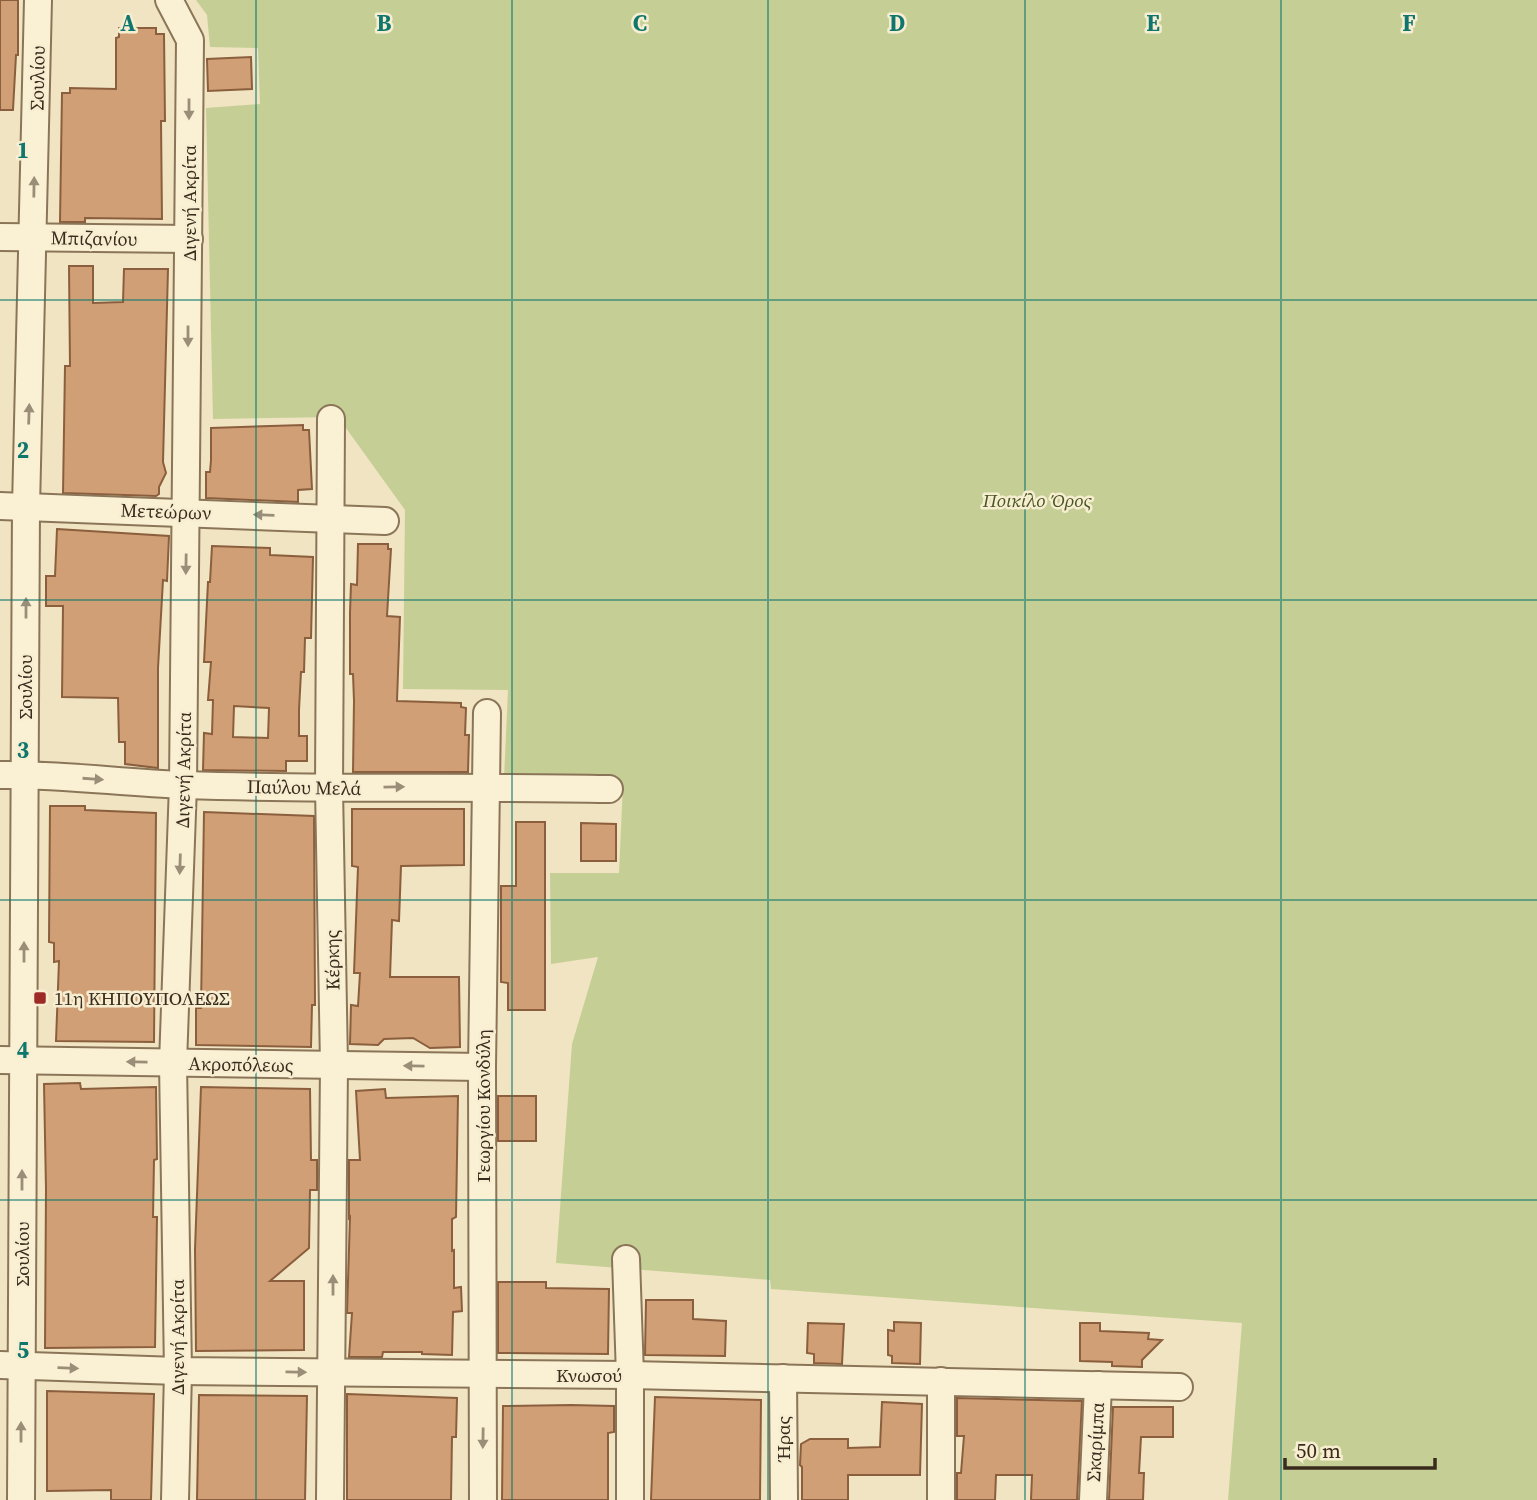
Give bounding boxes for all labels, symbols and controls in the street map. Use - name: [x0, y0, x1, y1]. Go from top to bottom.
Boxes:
- text: A: [120, 7, 136, 39]
- text: B: [377, 7, 392, 39]
- text: C: [633, 7, 647, 39]
- text: D: [889, 7, 905, 39]
- text: E: [1146, 7, 1160, 39]
- text: F: [1402, 7, 1416, 39]
- street label: Σουλίου: [23, 45, 51, 111]
- one-way arrow: [183, 98, 195, 120]
- text: 1: [17, 134, 29, 166]
- street label: Διγενή Ακρίτα: [176, 144, 202, 261]
- one-way arrow: [29, 176, 40, 198]
- street label: Μπιζανίου: [50, 224, 138, 252]
- one-way arrow: [182, 325, 194, 347]
- one-way arrow: [23, 403, 34, 425]
- text: 2: [17, 434, 29, 466]
- park label: Ποικίλο Όρος: [982, 487, 1093, 513]
- street label: Μετεώρων: [120, 496, 212, 526]
- one-way arrow: [253, 510, 275, 521]
- one-way arrow: [180, 553, 192, 575]
- one-way arrow: [20, 597, 32, 619]
- street label: Σουλίου: [12, 655, 38, 719]
- street label: Διγενή Ακρίτα: [169, 711, 197, 828]
- text: 3: [17, 734, 29, 766]
- street label: Παύλου Μελά: [247, 773, 362, 801]
- one-way arrow: [82, 774, 104, 785]
- one-way arrow: [383, 781, 405, 793]
- one-way arrow: [175, 854, 186, 876]
- street label: Κέρκης: [318, 929, 346, 991]
- one-way arrow: [18, 941, 29, 963]
- place label: 11η ΚΗΠΟΥΠΟΛΕΩΣ: [54, 985, 230, 1011]
- marker: 11η ΚΗΠΟΥΠΟΛΕΩΣ: [32, 990, 48, 1006]
- street label: Γεωργίου Κονδύλη: [470, 1029, 496, 1183]
- text: 4: [17, 1034, 29, 1066]
- street label: Ακροπόλεως: [188, 1050, 294, 1078]
- one-way arrow: [126, 1056, 148, 1068]
- one-way arrow: [402, 1060, 424, 1072]
- one-way arrow: [16, 1169, 28, 1191]
- street label: Σουλίου: [9, 1222, 35, 1286]
- one-way arrow: [327, 1274, 339, 1296]
- street label: Διγενή Ακρίτα: [164, 1278, 190, 1395]
- text: 5: [17, 1334, 29, 1366]
- one-way arrow: [57, 1362, 79, 1373]
- street label: Κνωσού: [556, 1362, 622, 1388]
- one-way arrow: [285, 1366, 307, 1378]
- street label: Σκαρίμπα: [1080, 1401, 1110, 1482]
- street label: Ήρας: [770, 1416, 796, 1463]
- one-way arrow: [15, 1421, 27, 1443]
- scale bar: [1285, 1426, 1436, 1470]
- one-way arrow: [477, 1427, 489, 1449]
- text: 50 m: [1296, 1436, 1341, 1465]

